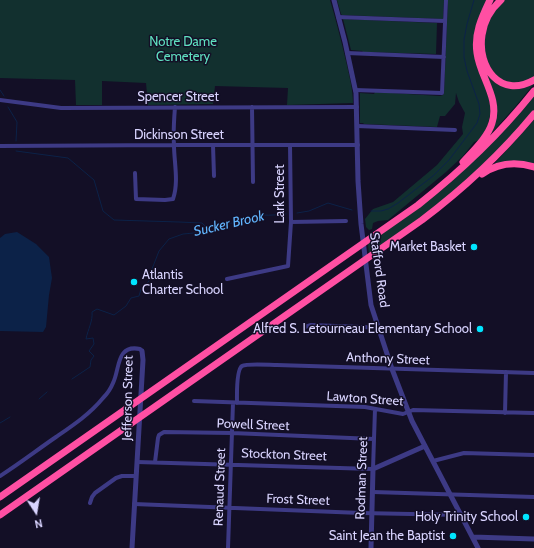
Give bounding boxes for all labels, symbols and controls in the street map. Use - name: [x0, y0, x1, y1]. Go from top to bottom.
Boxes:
- park label: Notre Dame Cemetery: [149, 34, 217, 65]
- street label: Spencer Street: [137, 89, 219, 105]
- street label: Dickinson Street: [134, 127, 224, 143]
- street label: Lark Street: [272, 164, 288, 224]
- water label: Sucker Brook: [192, 208, 266, 240]
- street label: Stafford Road: [366, 231, 392, 309]
- place label: Market Basket: [390, 239, 466, 255]
- marker: Market Basket: [469, 242, 479, 252]
- place label: Atlantis Charter School: [142, 267, 223, 298]
- marker: Atlantis Charter School: [129, 277, 139, 287]
- place label: Alfred S. Letourneau Elementary School: [253, 321, 472, 337]
- marker: Alfred S. Letourneau Elementary School: [475, 324, 485, 334]
- street label: Anthony Street: [346, 350, 430, 368]
- street label: Jefferson Street: [119, 355, 137, 441]
- street label: Lawton Street: [326, 389, 404, 409]
- street label: Powell Street: [216, 416, 290, 434]
- street label: Rodman Street: [353, 436, 371, 520]
- street label: Stockton Street: [241, 446, 327, 464]
- street label: Renaud Street: [211, 448, 229, 526]
- street label: Frost Street: [266, 491, 330, 509]
- north arrow: [16, 492, 56, 532]
- place label: Holy Trinity School: [415, 509, 518, 525]
- marker: Holy Trinity School: [521, 512, 531, 522]
- text: N: [33, 516, 44, 531]
- place label: Saint Jean the Baptist: [329, 528, 445, 544]
- marker: Saint Jean the Baptist: [448, 531, 458, 541]

